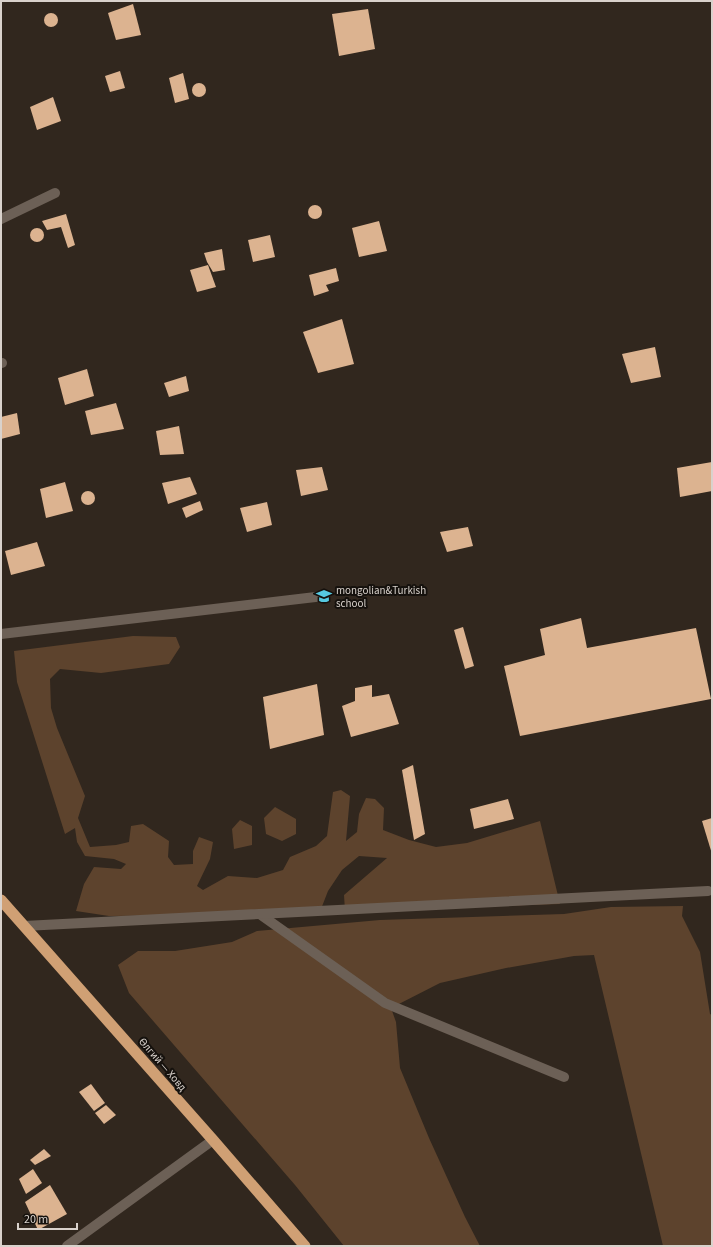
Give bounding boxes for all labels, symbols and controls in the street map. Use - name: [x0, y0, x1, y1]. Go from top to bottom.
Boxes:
- place label: mongolian&Turkish school: [336, 583, 426, 611]
- school or university icon: mongolian&Turkish school: [315, 587, 333, 605]
- street label: Өлгий — Ховд: [135, 1034, 190, 1094]
- scale bar: [18, 1205, 77, 1231]
- text: 20 m: [24, 1211, 48, 1228]

